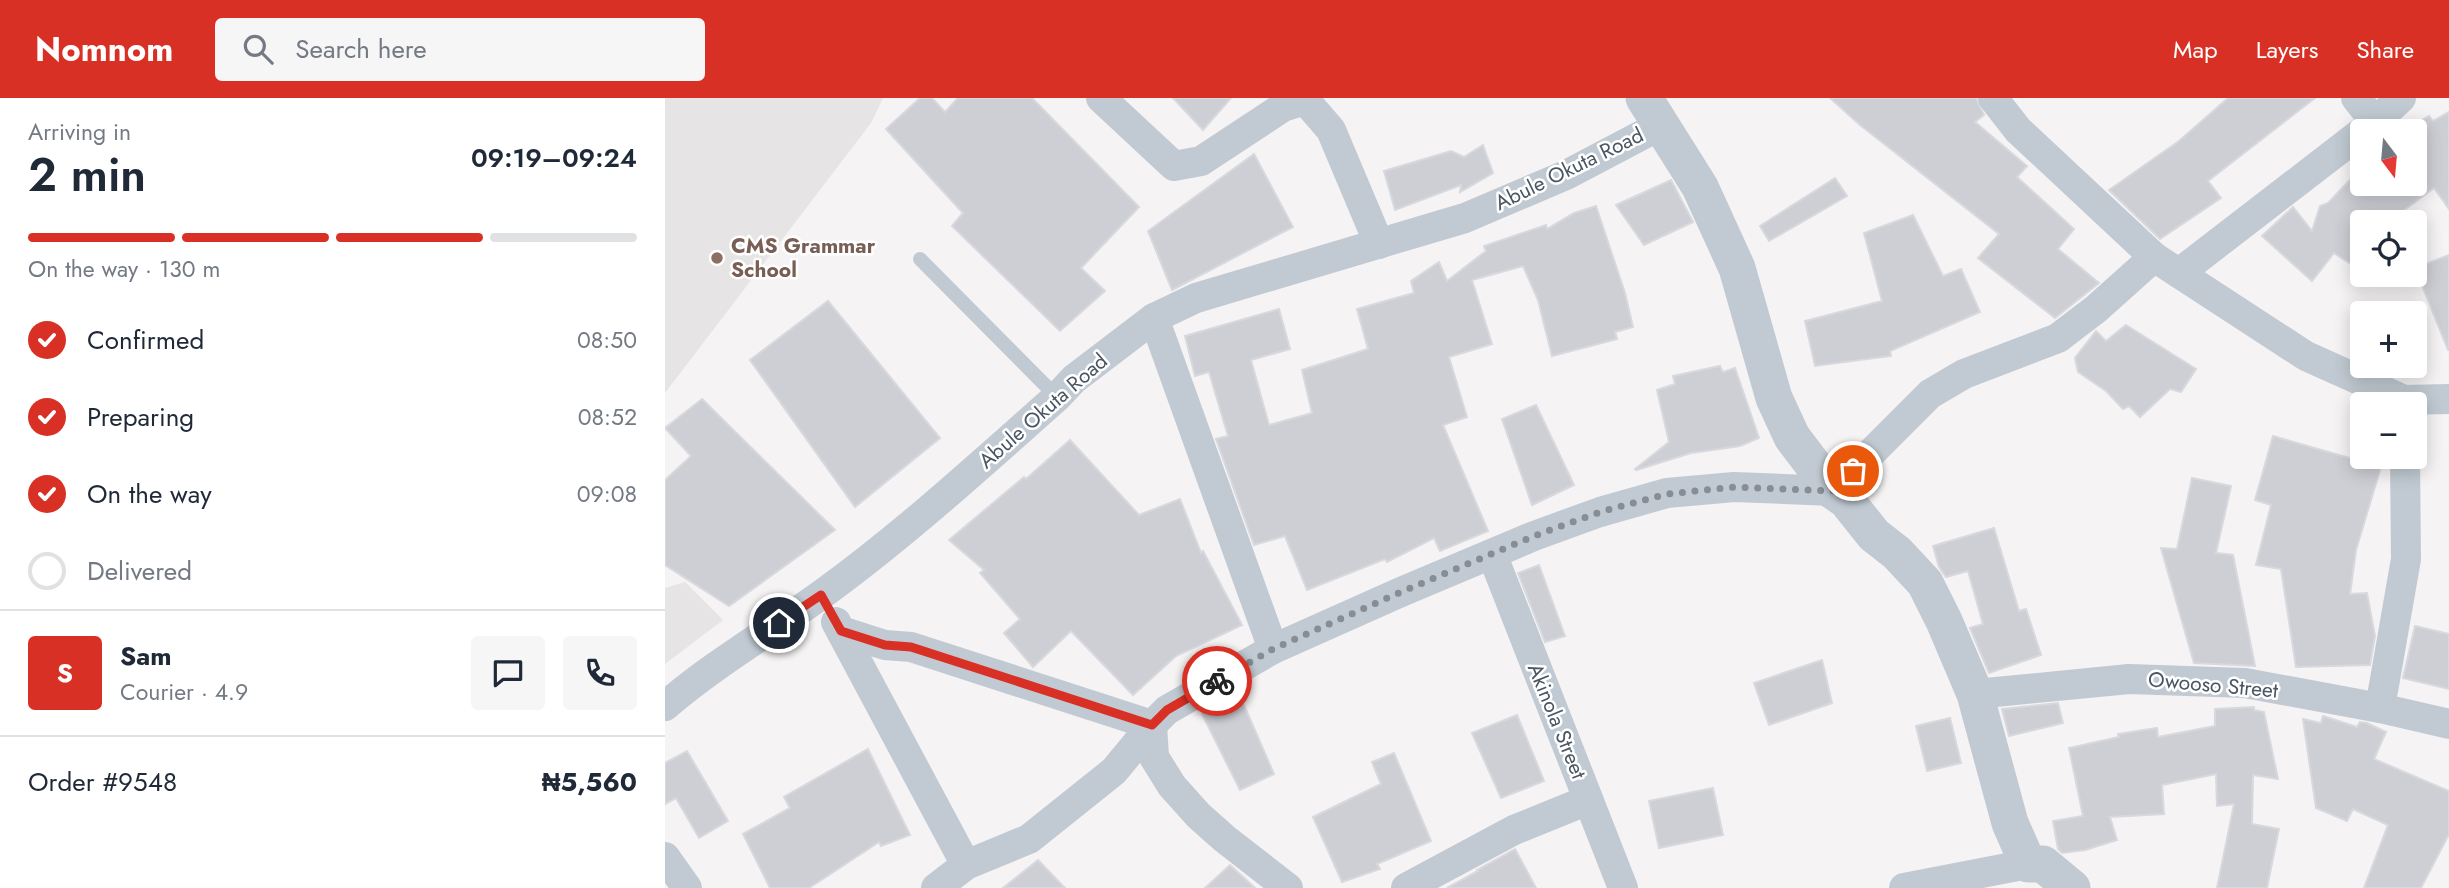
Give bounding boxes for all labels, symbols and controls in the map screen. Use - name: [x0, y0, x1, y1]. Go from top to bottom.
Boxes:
- search box: [215, 18, 705, 81]
- text: Nomnom: [35, 26, 173, 73]
- icon: search: [239, 30, 277, 68]
- text: Search here: [295, 30, 427, 68]
- text: Map: [2173, 32, 2218, 67]
- text: Layers: [2256, 32, 2318, 67]
- text: Share: [2356, 32, 2414, 67]
- text: Arriving in: [28, 115, 131, 149]
- north arrow: [2350, 119, 2427, 196]
- map controls: [2350, 119, 2427, 469]
- street label: Abule Okuta Road: [1490, 120, 1648, 218]
- text: 09:19–09:24: [471, 139, 637, 177]
- text: 2 min: [28, 142, 146, 208]
- button: locate: [2350, 210, 2427, 287]
- place label: CMS Grammar School: [731, 231, 876, 285]
- marker: CMS Grammar School: [709, 250, 725, 266]
- text: On the way · 130 m: [28, 252, 220, 286]
- button: +: [2350, 301, 2427, 378]
- icon: check: [28, 321, 66, 359]
- text: Confirmed: [87, 321, 204, 359]
- text: 08:50: [577, 323, 637, 357]
- street label: Abule Okuta Road: [972, 346, 1114, 476]
- button: −: [2350, 392, 2427, 469]
- icon: check: [28, 398, 66, 436]
- text: Preparing: [87, 398, 194, 436]
- text: 08:52: [578, 400, 637, 434]
- pin: [1823, 441, 1883, 501]
- icon: bag: [1834, 452, 1872, 490]
- icon: check: [28, 475, 66, 513]
- text: On the way: [87, 475, 212, 513]
- text: 09:08: [577, 477, 637, 511]
- text: Delivered: [87, 552, 192, 590]
- pin: [749, 593, 809, 653]
- icon: home: [760, 604, 798, 642]
- button: chat: [471, 636, 545, 710]
- button: phone: [563, 636, 637, 710]
- text: Sam: [120, 637, 172, 675]
- courier: [1182, 646, 1252, 716]
- text: S: [57, 654, 73, 692]
- street label: Akinola Street: [1520, 659, 1594, 783]
- icon: bike: [1198, 662, 1236, 700]
- street label: Owooso Street: [2147, 664, 2279, 706]
- text: Courier · 4.9: [120, 675, 248, 709]
- text: Order #9548: [28, 763, 177, 801]
- text: ₦5,560: [542, 763, 637, 801]

